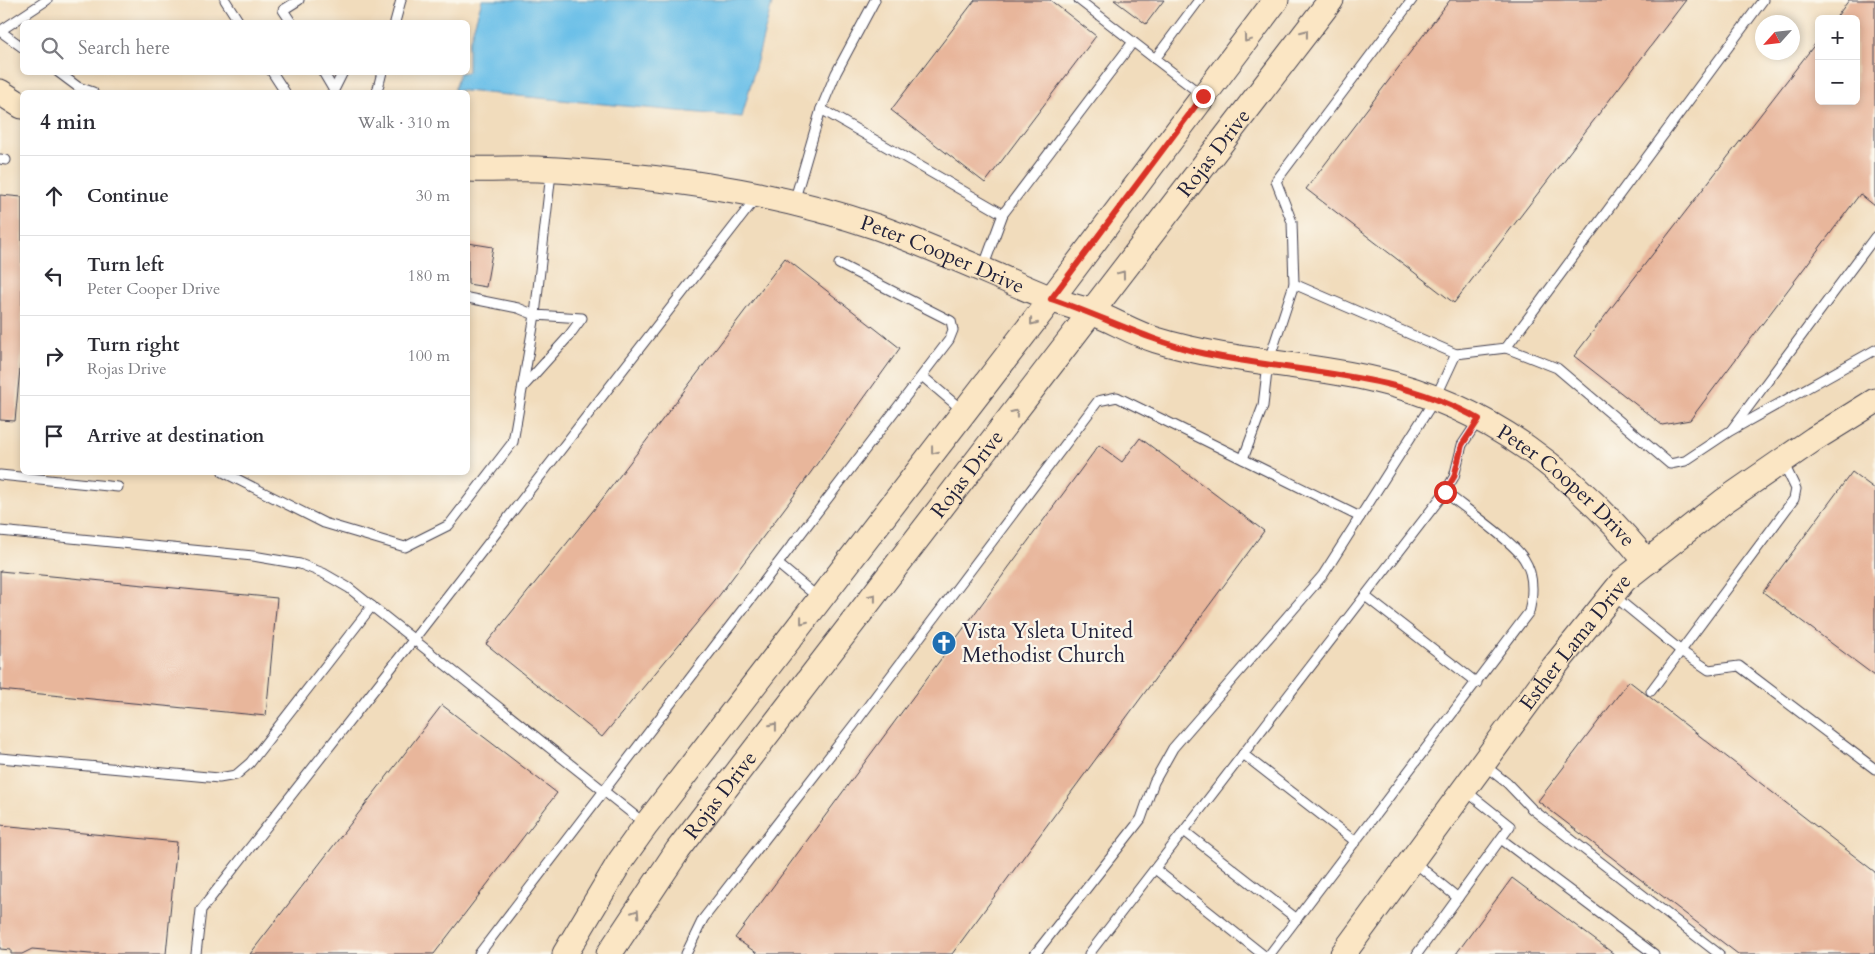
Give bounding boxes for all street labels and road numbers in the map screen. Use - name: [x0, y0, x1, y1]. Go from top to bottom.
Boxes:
- street label: Rojas Drive: [1171, 103, 1257, 203]
- street label: Peter Cooper Drive: [856, 208, 1029, 301]
- street label: Peter Cooper Drive: [1491, 418, 1642, 553]
- street label: Rojas Drive: [924, 424, 1011, 524]
- street label: Esther Lama Drive: [1513, 568, 1638, 716]
- street label: Rojas Drive: [677, 745, 764, 846]

